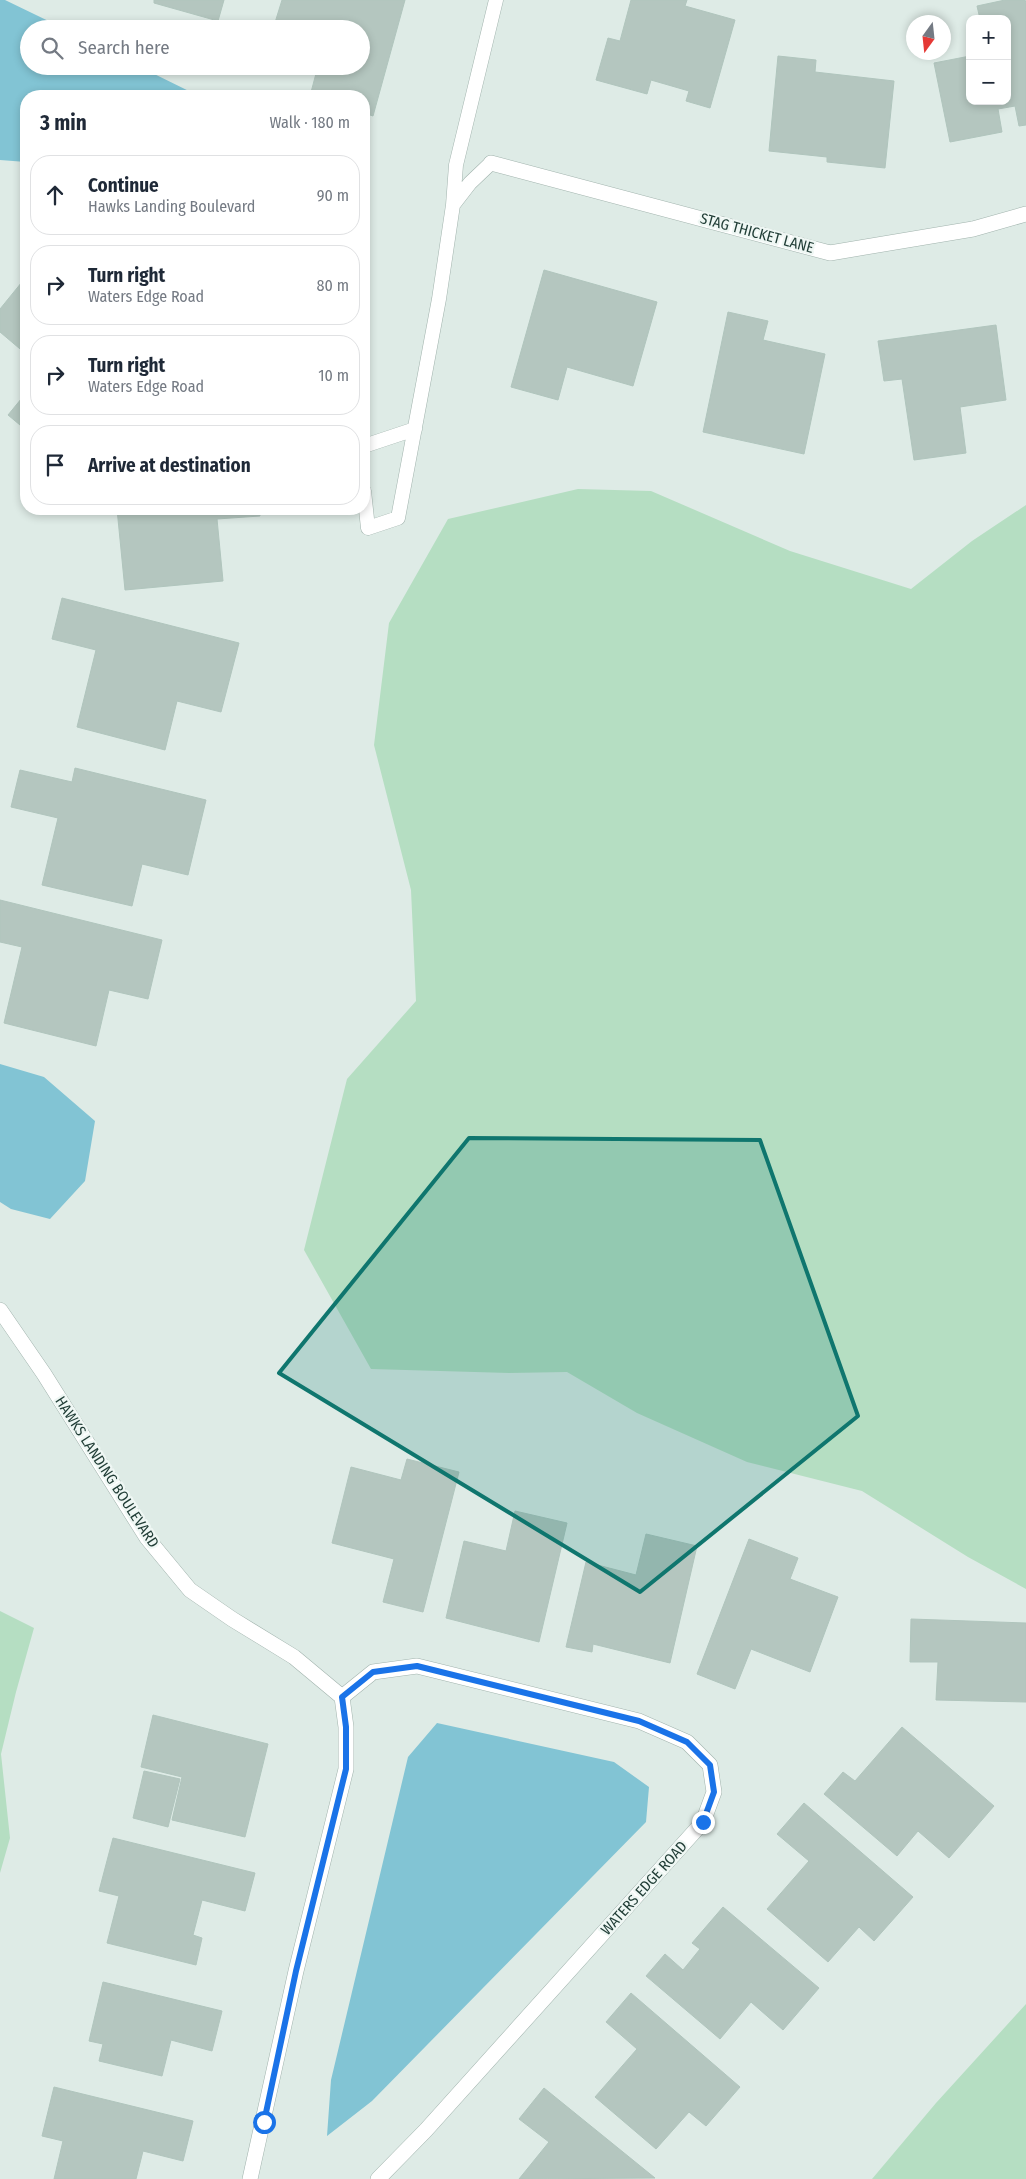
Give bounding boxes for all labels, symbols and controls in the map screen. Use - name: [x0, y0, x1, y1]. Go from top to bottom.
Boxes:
- north arrow: [906, 15, 951, 60]
- map controls: [966, 15, 1011, 105]
- button: +: [966, 15, 1011, 60]
- search box: [20, 20, 370, 75]
- icon: search: [38, 34, 66, 62]
- text: Search here: [78, 36, 170, 59]
- button: −: [966, 60, 1011, 105]
- text: 3 min: [40, 110, 87, 136]
- text: Walk · 180 m: [270, 113, 350, 132]
- text: Continue: [88, 174, 159, 197]
- icon: ahead: [41, 181, 69, 209]
- text: 90 m: [317, 186, 349, 205]
- text: Hawks Landing Boulevard: [88, 197, 255, 216]
- street label: STAG THICKET LANE: [698, 209, 816, 257]
- text: Turn right: [88, 264, 165, 287]
- icon: right: [41, 271, 69, 299]
- text: 80 m: [317, 276, 349, 295]
- text: Waters Edge Road: [88, 287, 204, 306]
- text: Turn right: [88, 354, 165, 377]
- icon: right: [41, 361, 69, 389]
- text: 10 m: [318, 366, 349, 385]
- text: Waters Edge Road: [88, 377, 204, 396]
- icon: arrive: [41, 451, 69, 479]
- text: Arrive at destination: [88, 454, 251, 477]
- street label: HAWKS LANDING BOULEVARD: [51, 1393, 163, 1551]
- route end: [692, 1811, 715, 1834]
- street label: WATERS EDGE ROAD: [597, 1837, 691, 1939]
- route start: [253, 2111, 276, 2134]

